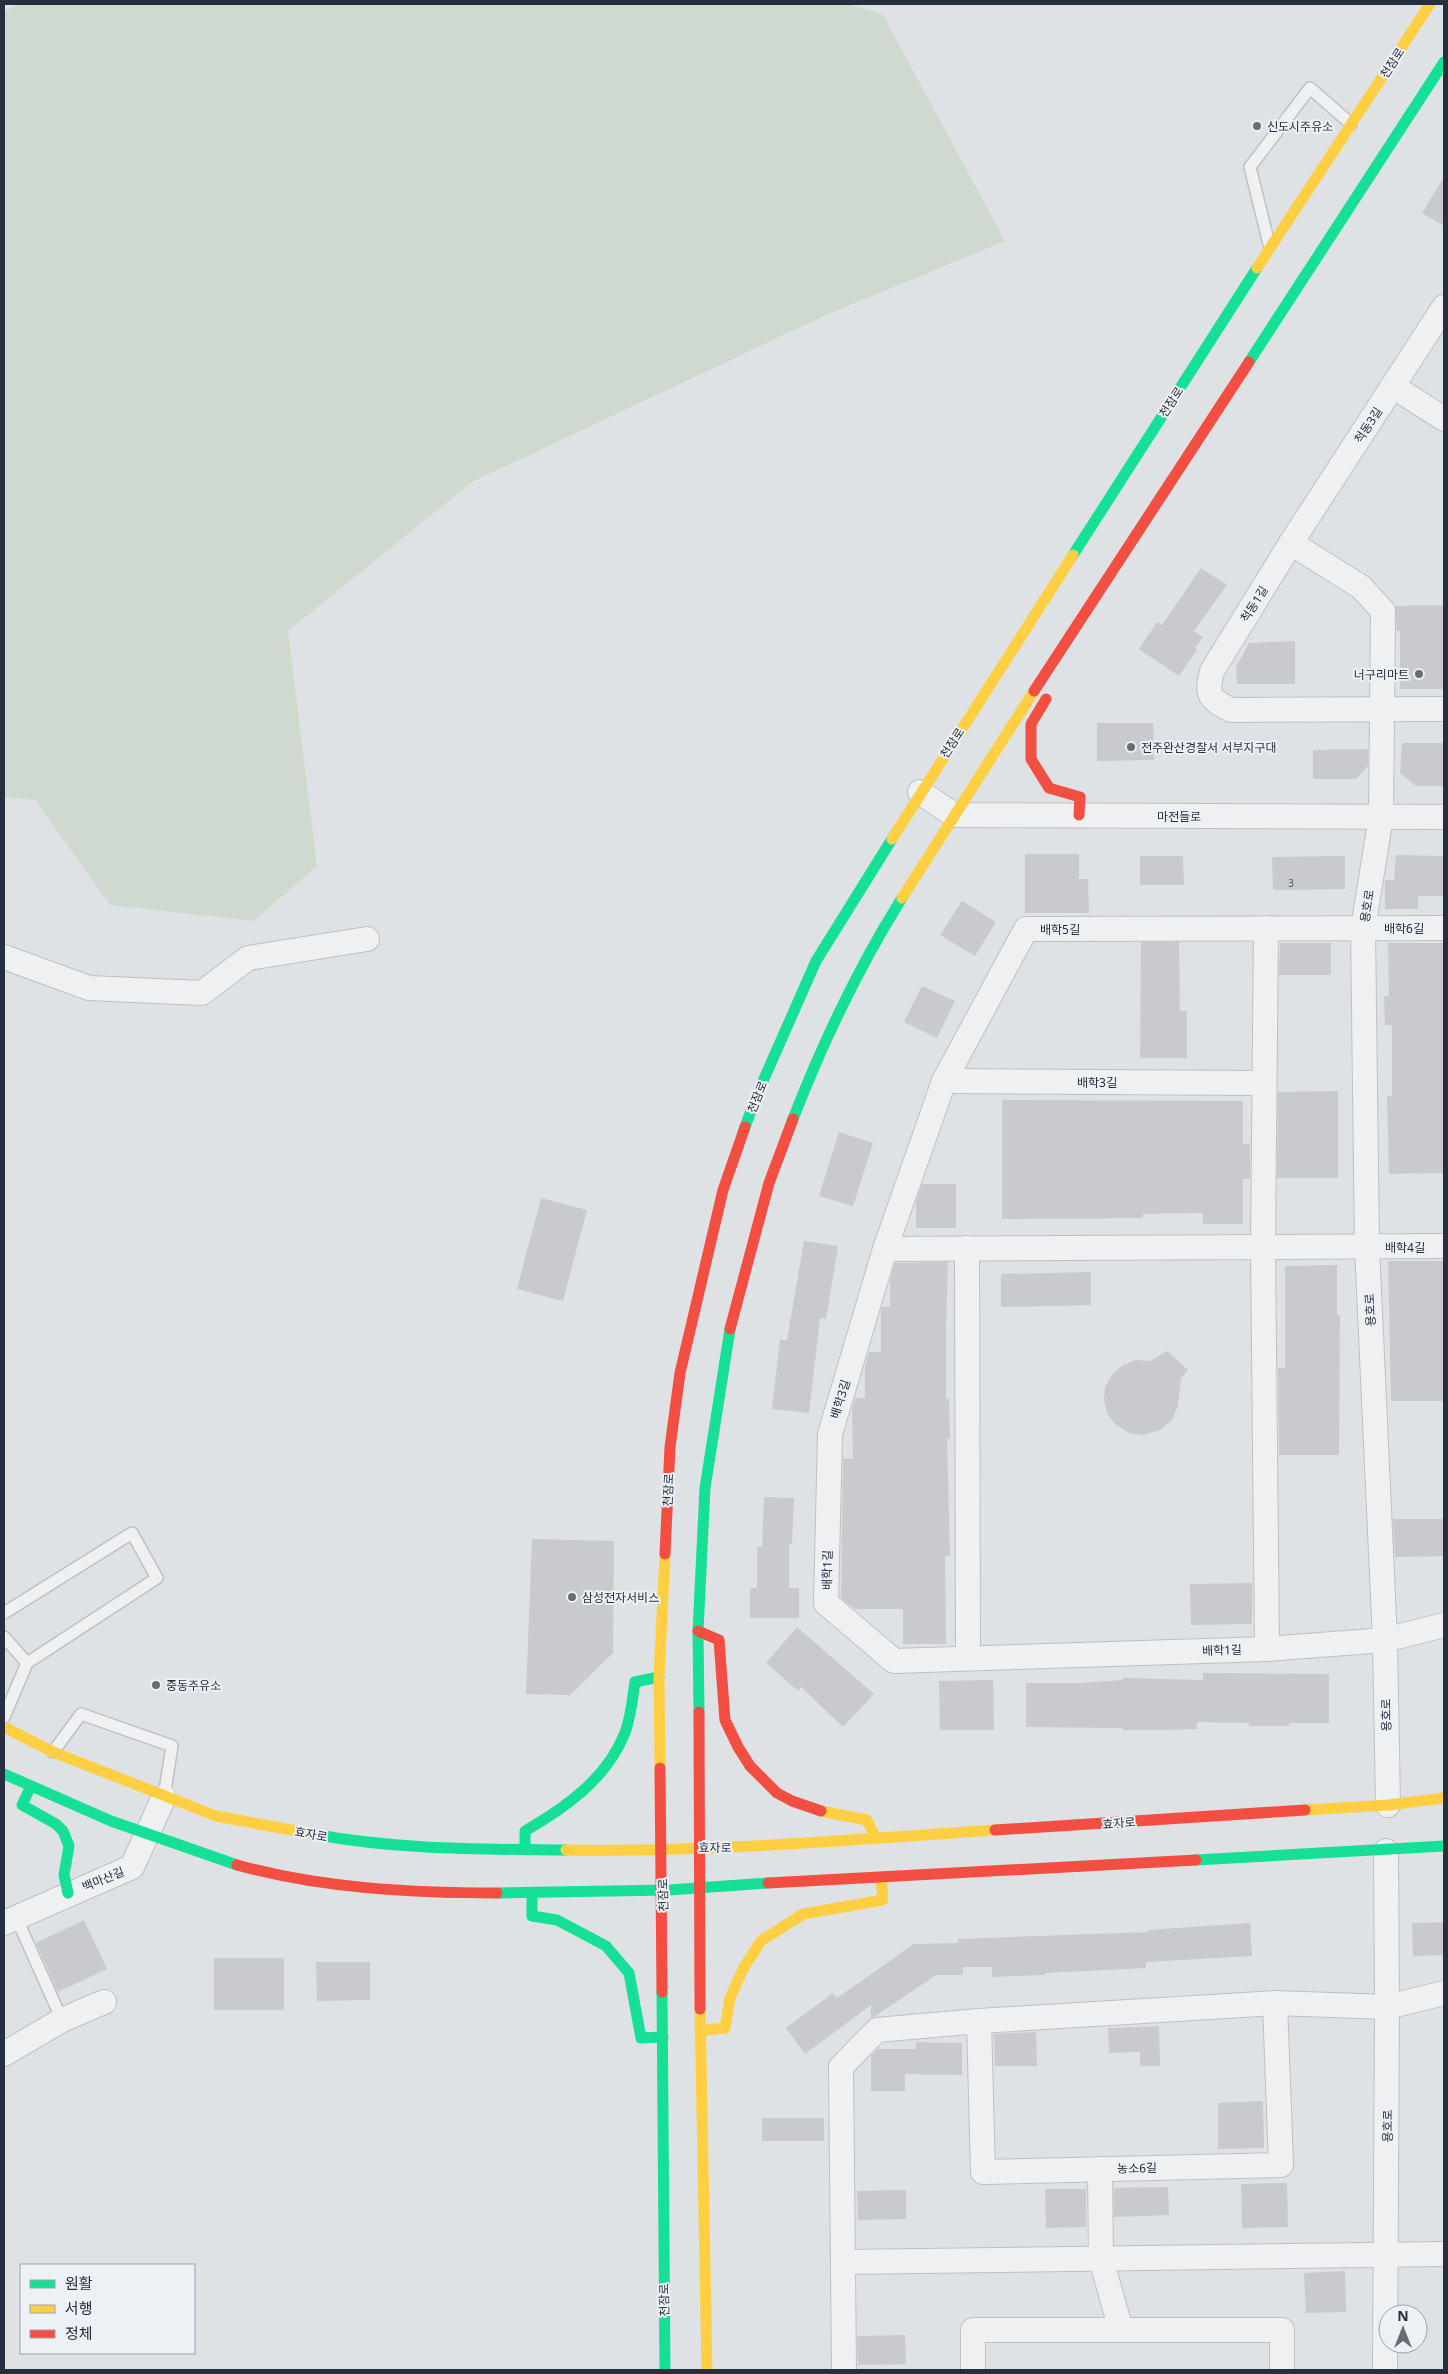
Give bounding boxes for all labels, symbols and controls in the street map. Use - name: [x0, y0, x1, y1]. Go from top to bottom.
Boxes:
- street label: 천잠로: [1376, 44, 1408, 82]
- place label: 신도시주유소: [1267, 118, 1333, 135]
- marker: 신도시주유소: [1251, 120, 1263, 132]
- street label: 천잠로: [1155, 383, 1187, 421]
- street label: 척동3길: [1350, 404, 1386, 446]
- street label: 척동1길: [1236, 583, 1272, 625]
- place label: 너구리마트: [1354, 666, 1409, 683]
- marker: 너구리마트: [1413, 668, 1425, 680]
- street label: 천잠로: [936, 724, 968, 762]
- place label: 전주완산경찰서 서부지구대: [1141, 739, 1277, 756]
- marker: 전주완산경찰서 서부지구대: [1125, 741, 1137, 753]
- street label: 마전들로: [1157, 808, 1201, 825]
- house number: 3: [1288, 876, 1294, 890]
- street label: 용호로: [1356, 888, 1378, 924]
- street label: 배학6길: [1384, 920, 1424, 937]
- street label: 배학5길: [1040, 921, 1080, 938]
- street label: 배학3길: [1077, 1074, 1117, 1091]
- street label: 천잠로: [743, 1078, 771, 1116]
- street label: 배학4길: [1385, 1239, 1425, 1256]
- street label: 용호로: [1361, 1293, 1379, 1327]
- street label: 배학3길: [826, 1377, 854, 1421]
- street label: 천잠로: [659, 1473, 677, 1507]
- street label: 배학1길: [818, 1550, 836, 1590]
- place label: 삼성전자서비스: [582, 1589, 659, 1606]
- marker: 삼성전자서비스: [566, 1591, 578, 1603]
- street label: 배학1길: [1202, 1641, 1242, 1659]
- place label: 중동주유소: [166, 1677, 221, 1694]
- marker: 중동주유소: [150, 1679, 162, 1691]
- street label: 용호로: [1377, 1698, 1395, 1732]
- street label: 효자로: [1102, 1813, 1136, 1833]
- street label: 효자로: [293, 1823, 329, 1845]
- street label: 효자로: [698, 1839, 732, 1856]
- street label: 백마산길: [79, 1863, 127, 1895]
- street label: 천잠로: [654, 1878, 672, 1912]
- street label: 용호로: [1379, 2109, 1396, 2143]
- street label: 농소6길: [1117, 2159, 1157, 2177]
- legend: [20, 2264, 195, 2354]
- text: 원활: [65, 2273, 93, 2293]
- street label: 천잠로: [655, 2283, 673, 2317]
- text: 서행: [65, 2298, 93, 2318]
- north arrow: [1378, 2304, 1428, 2354]
- text: N: [1397, 2306, 1409, 2325]
- text: 정체: [65, 2323, 93, 2343]

